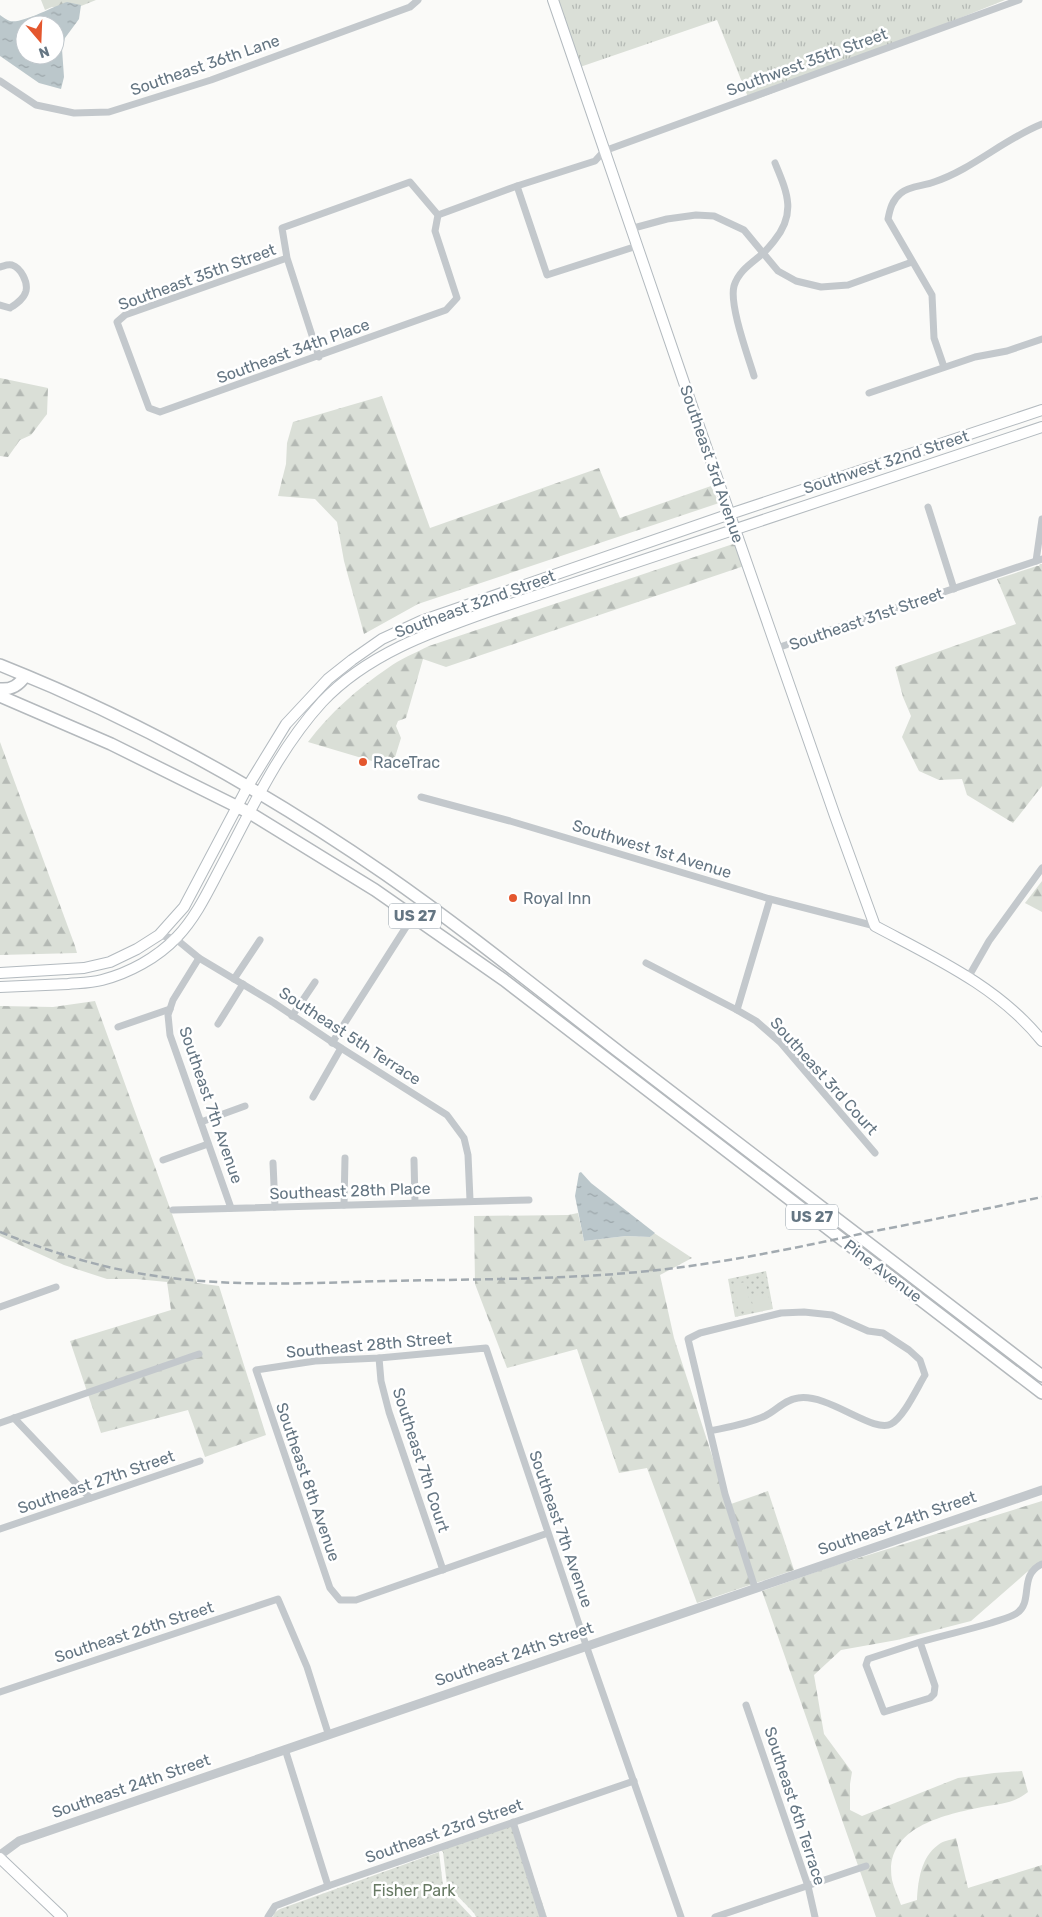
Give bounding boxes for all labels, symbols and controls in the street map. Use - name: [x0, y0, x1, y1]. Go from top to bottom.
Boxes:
- north arrow: [15, 15, 65, 65]
- street label: Southwest 35th Street: [724, 24, 890, 100]
- street label: Southeast 36th Lane: [128, 31, 282, 99]
- text: N: [37, 42, 52, 61]
- street label: Southeast 35th Street: [116, 240, 278, 314]
- street label: Southeast 34th Place: [214, 315, 372, 387]
- street label: Southeast 3rd Avenue: [676, 383, 748, 545]
- street label: Southwest 32nd Street: [801, 426, 971, 498]
- street label: Southeast 32nd Street: [392, 566, 558, 642]
- street label: Southeast 31st Street: [786, 584, 946, 654]
- place label: RaceTrac: [373, 753, 440, 772]
- marker: RaceTrac: [357, 756, 369, 768]
- street label: Southwest 1st Avenue: [570, 816, 734, 882]
- place label: Royal Inn: [523, 889, 591, 908]
- marker: Royal Inn: [507, 892, 519, 904]
- road number: US 27: [389, 904, 441, 928]
- street label: Southeast 5th Terrace: [276, 983, 424, 1089]
- street label: Southeast 3rd Court: [766, 1013, 882, 1139]
- street label: Southeast 7th Avenue: [175, 1024, 247, 1186]
- street label: Southeast 28th Place: [269, 1179, 431, 1203]
- road number: US 27: [786, 1204, 838, 1230]
- street label: Pine Avenue: [840, 1236, 926, 1306]
- street label: Southeast 28th Street: [285, 1328, 453, 1362]
- street label: Southeast 7th Court: [389, 1385, 453, 1535]
- street label: Southeast 8th Avenue: [272, 1400, 344, 1564]
- street label: Southeast 27th Street: [15, 1446, 177, 1518]
- street label: Southeast 7th Avenue: [525, 1448, 597, 1610]
- street label: Southeast 24th Street: [815, 1487, 979, 1559]
- street label: Southeast 26th Street: [52, 1597, 216, 1667]
- street label: Southeast 24th Street: [432, 1618, 596, 1690]
- street label: Southeast 6th Terrace: [760, 1724, 830, 1888]
- street label: Southeast 24th Street: [49, 1750, 213, 1822]
- street label: Southeast 23rd Street: [363, 1795, 525, 1867]
- park label: Fisher Park: [372, 1881, 456, 1900]

